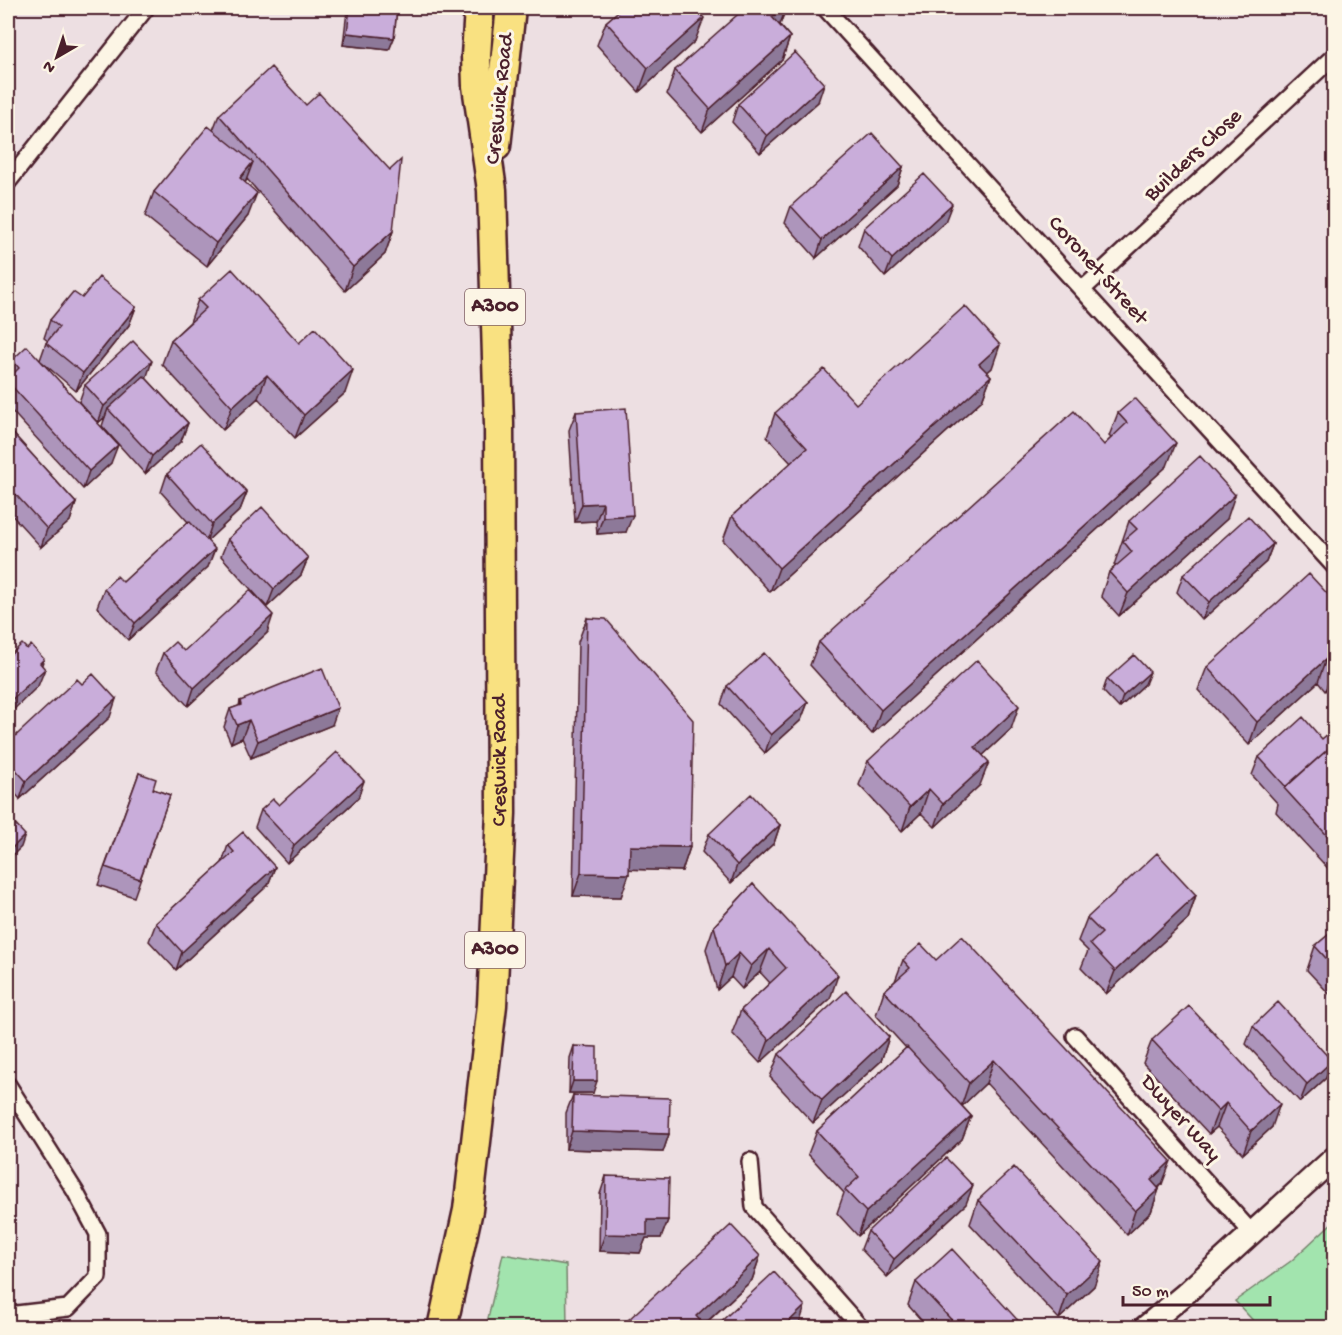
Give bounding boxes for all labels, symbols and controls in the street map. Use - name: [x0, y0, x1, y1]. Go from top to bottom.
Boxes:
- north arrow: [27, 27, 87, 87]
- street label: Creswick Road: [481, 30, 521, 166]
- text: N: [39, 55, 60, 77]
- street label: Builders Close: [1139, 104, 1249, 209]
- street label: Coronet Street: [1041, 211, 1154, 332]
- road number: A300: [465, 289, 525, 325]
- street label: Creswick Road: [487, 692, 514, 827]
- road number: A300: [465, 932, 525, 968]
- street label: Dwyer Way: [1133, 1069, 1226, 1168]
- scale bar: [1123, 1269, 1270, 1307]
- text: 50 m: [1132, 1282, 1169, 1303]

